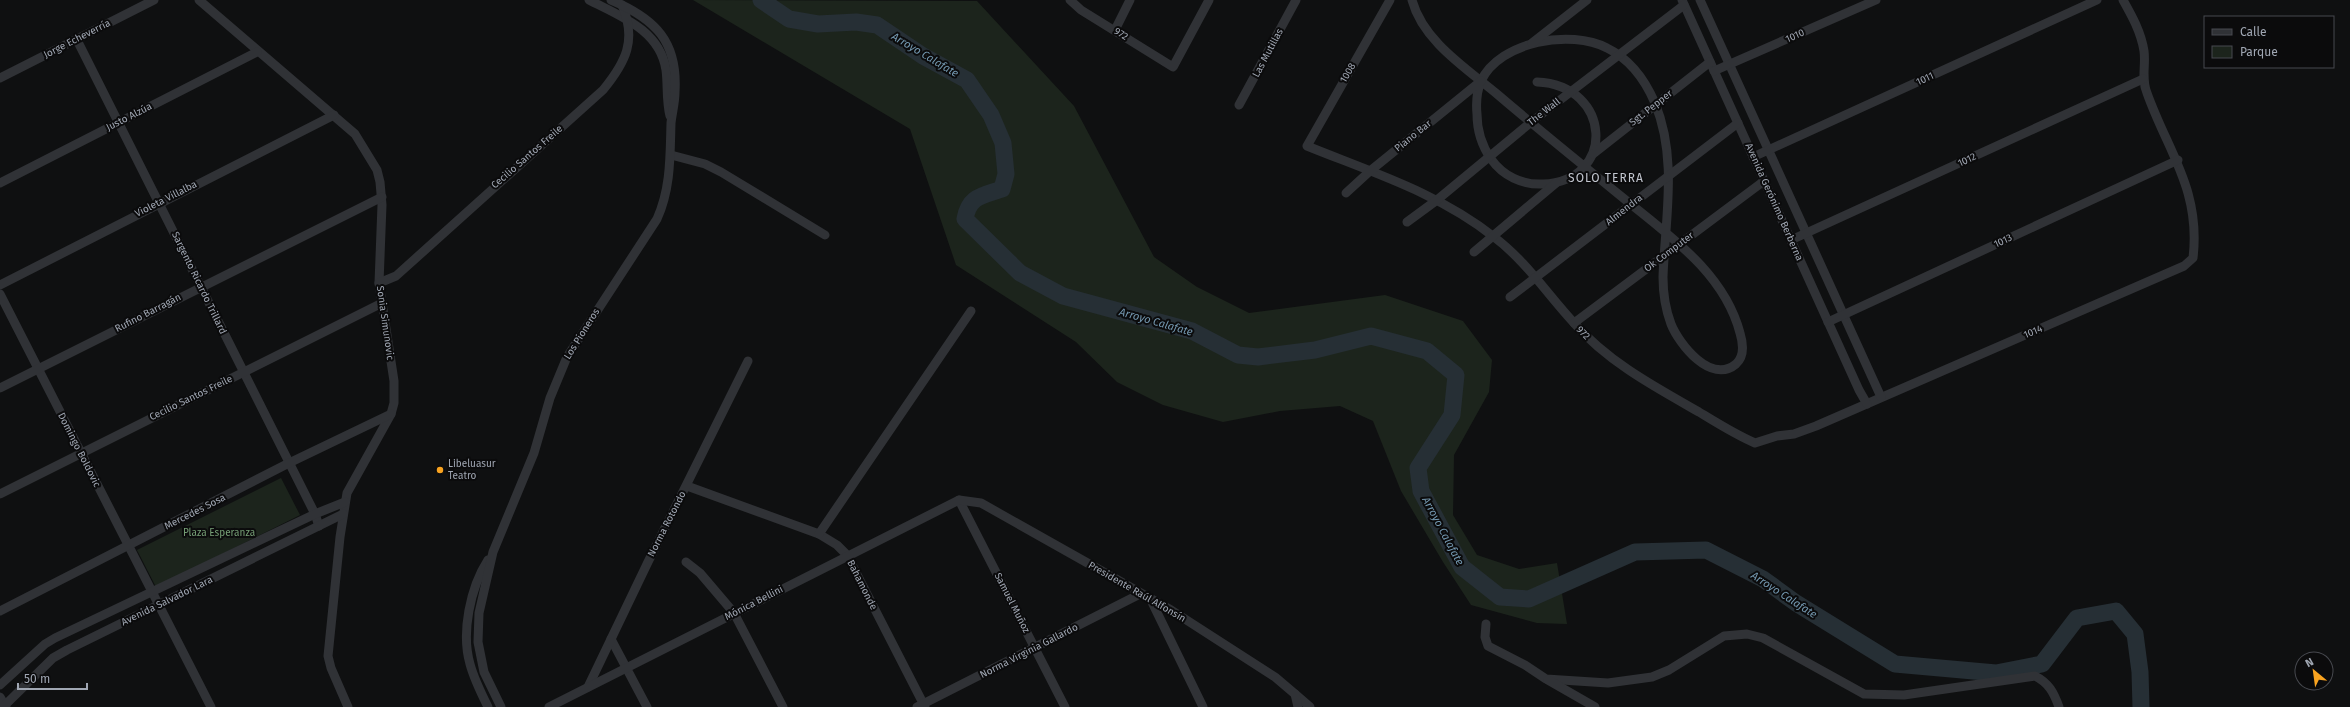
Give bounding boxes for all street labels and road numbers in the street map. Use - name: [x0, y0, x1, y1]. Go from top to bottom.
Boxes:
- street label: Jorge Echeverría: [41, 16, 112, 61]
- street label: 972: [1112, 25, 1130, 43]
- street label: Las Mutillas: [1250, 26, 1286, 79]
- street label: 1010: [1784, 26, 1807, 45]
- street label: 1008: [1338, 60, 1359, 85]
- street label: 1011: [1914, 70, 1936, 88]
- street label: Sgt. Pepper: [1627, 87, 1675, 129]
- street label: The Wall: [1525, 95, 1563, 129]
- street label: Justo Alzúa: [104, 99, 154, 134]
- street label: Piano Bar: [1392, 117, 1434, 154]
- street label: Cecilio Santos Freile: [489, 123, 565, 191]
- street label: Avenida Gerónimo Berberna: [1743, 141, 1805, 263]
- street label: 1012: [1956, 151, 1978, 169]
- street label: Violeta Villalba: [133, 178, 199, 220]
- street label: Almendra: [1603, 192, 1645, 228]
- street label: Ok Computer: [1642, 229, 1696, 275]
- street label: Sargento Ricardo Trillard: [169, 230, 229, 336]
- street label: 1013: [1992, 232, 2014, 250]
- street label: Sonia Simunovic: [374, 285, 396, 361]
- street label: Rufino Barragán: [113, 291, 183, 335]
- street label: Los Pioneros: [562, 306, 603, 362]
- street label: 1014: [2022, 322, 2045, 341]
- street label: 972: [1574, 324, 1592, 342]
- street label: Cecilio Santos Freile: [148, 373, 234, 423]
- street label: Domingo Boldovic: [55, 411, 103, 490]
- street label: Norma Rotondo: [645, 489, 689, 559]
- street label: Mercedes Sosa: [162, 491, 228, 533]
- street label: Bahamonde: [844, 558, 880, 612]
- street label: Presidente Raúl Alfonsín: [1086, 558, 1188, 625]
- street label: Samuel Muñoz: [992, 571, 1033, 636]
- street label: Avenida Salvador Lara: [119, 574, 215, 628]
- street label: Mónica Bellini: [723, 583, 785, 623]
- street label: Norma Virginia Gallardo: [978, 621, 1080, 681]

